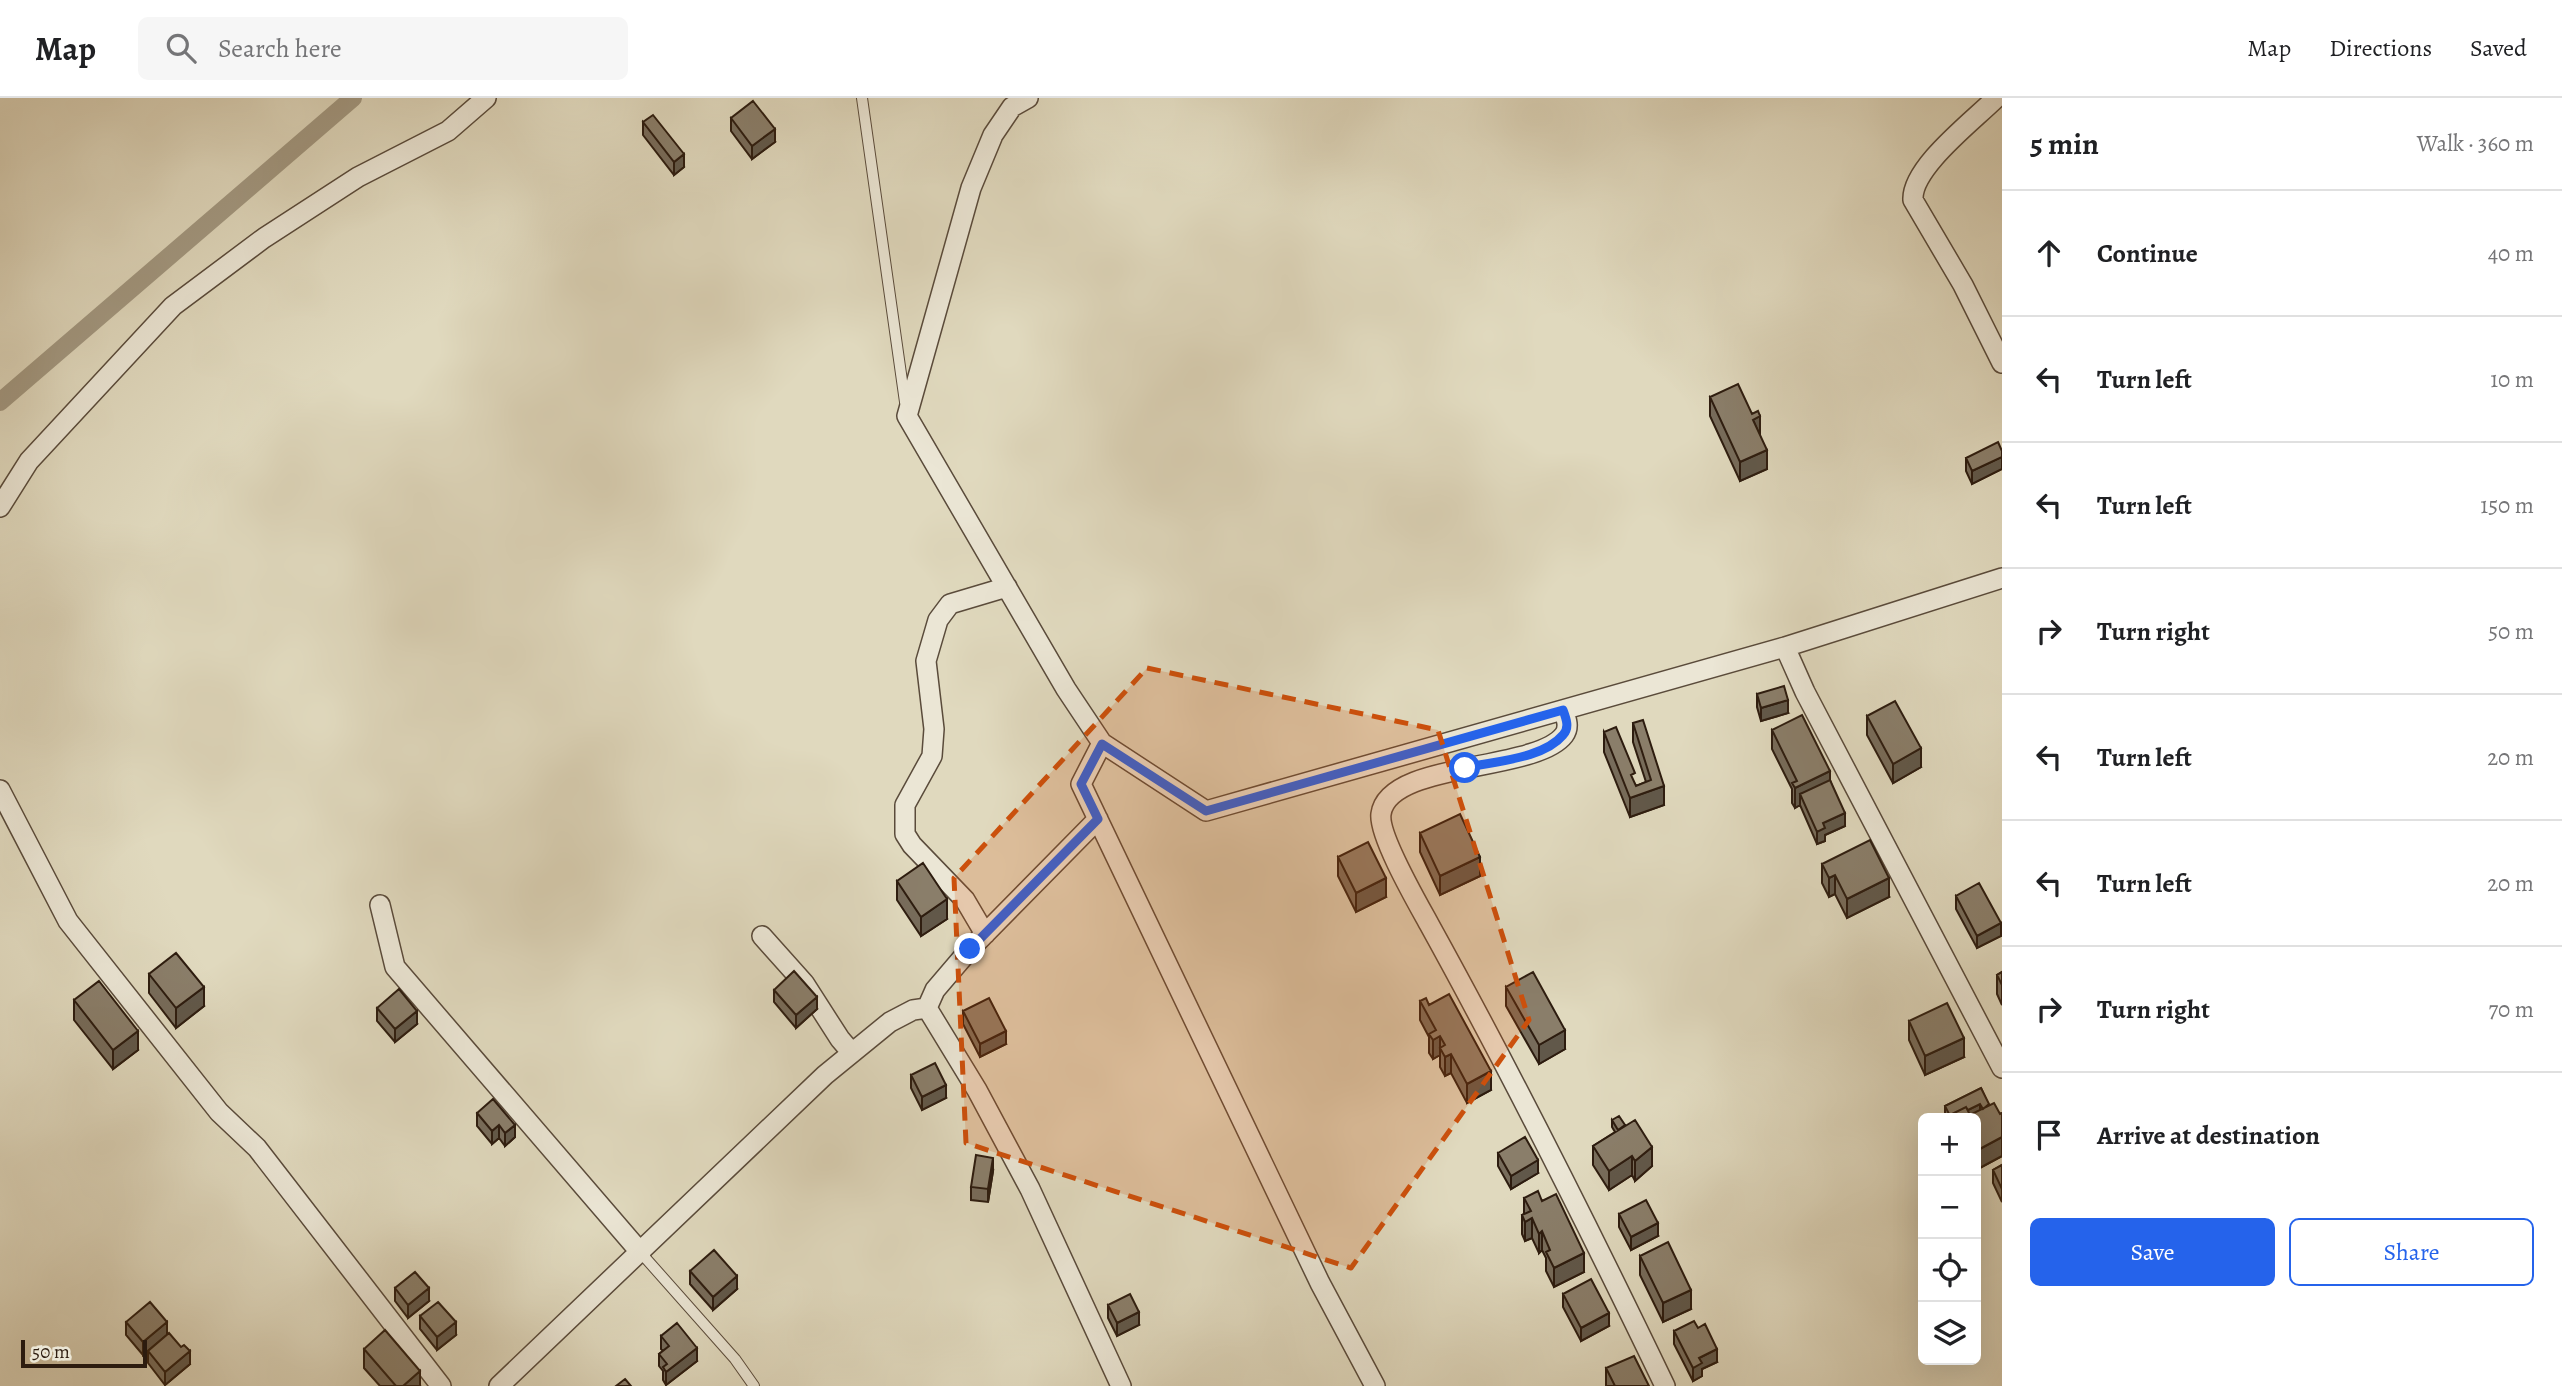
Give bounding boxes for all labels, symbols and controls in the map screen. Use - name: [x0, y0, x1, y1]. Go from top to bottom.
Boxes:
- search box: [138, 17, 628, 80]
- text: Map: [35, 26, 96, 71]
- icon: search: [162, 29, 200, 67]
- text: Search here: [218, 31, 342, 66]
- text: Map: [2247, 32, 2291, 64]
- text: Directions: [2329, 32, 2432, 64]
- text: Saved: [2470, 32, 2527, 64]
- text: 5 min: [2030, 124, 2099, 164]
- text: Walk · 360 m: [2417, 128, 2534, 159]
- icon: ahead: [2030, 234, 2068, 272]
- text: Continue: [2097, 236, 2198, 271]
- text: 40 m: [2488, 238, 2534, 269]
- icon: left: [2030, 360, 2068, 398]
- text: Turn left: [2097, 362, 2192, 397]
- text: 10 m: [2490, 364, 2534, 395]
- icon: left: [2030, 486, 2068, 524]
- text: Turn left: [2097, 488, 2192, 523]
- text: 150 m: [2480, 490, 2534, 521]
- icon: right: [2030, 612, 2068, 650]
- text: Turn right: [2097, 614, 2210, 649]
- text: 50 m: [2488, 616, 2534, 647]
- icon: left: [2030, 738, 2068, 776]
- text: Turn left: [2097, 740, 2192, 775]
- text: 20 m: [2487, 742, 2534, 773]
- route start: [1449, 752, 1480, 783]
- icon: left: [2030, 864, 2068, 902]
- text: Turn left: [2097, 866, 2192, 901]
- text: 20 m: [2487, 868, 2534, 899]
- route end: [954, 933, 985, 964]
- icon: right: [2030, 990, 2068, 1028]
- text: Turn right: [2097, 992, 2210, 1027]
- text: 70 m: [2488, 994, 2534, 1025]
- map controls: [1918, 1113, 1981, 1365]
- button: +: [1918, 1113, 1981, 1176]
- icon: arrive: [2030, 1116, 2068, 1154]
- text: Arrive at destination: [2097, 1118, 2320, 1153]
- button: −: [1918, 1176, 1981, 1239]
- button: Save: [2030, 1218, 2275, 1286]
- button: Share: [2289, 1218, 2534, 1286]
- button: locate: [1918, 1239, 1981, 1302]
- button: layers: [1918, 1302, 1981, 1365]
- scale bar: [21, 1337, 147, 1369]
- text: 50 m: [32, 1339, 70, 1365]

